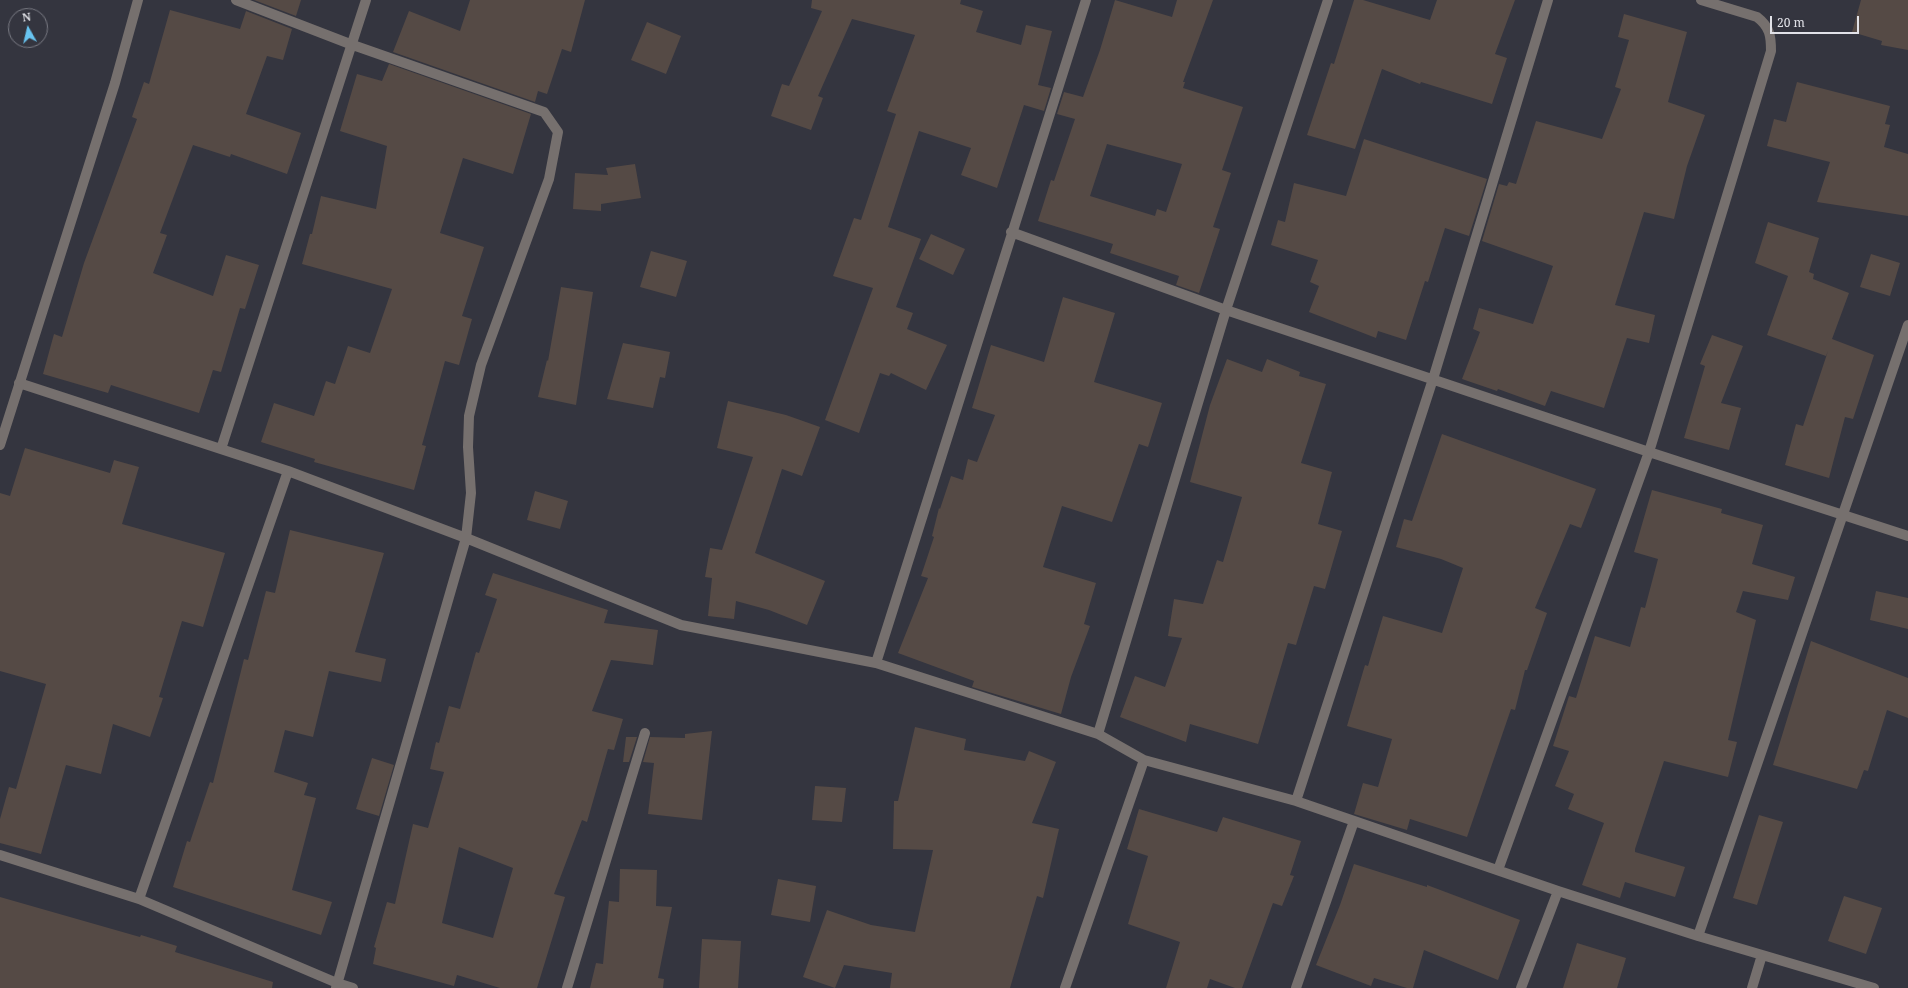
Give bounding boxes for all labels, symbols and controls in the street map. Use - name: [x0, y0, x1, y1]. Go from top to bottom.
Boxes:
- north arrow: [8, 8, 48, 48]
- scale bar: [1772, 8, 1861, 34]
- text: N: [21, 9, 32, 25]
- text: 20 m: [1777, 14, 1805, 31]

